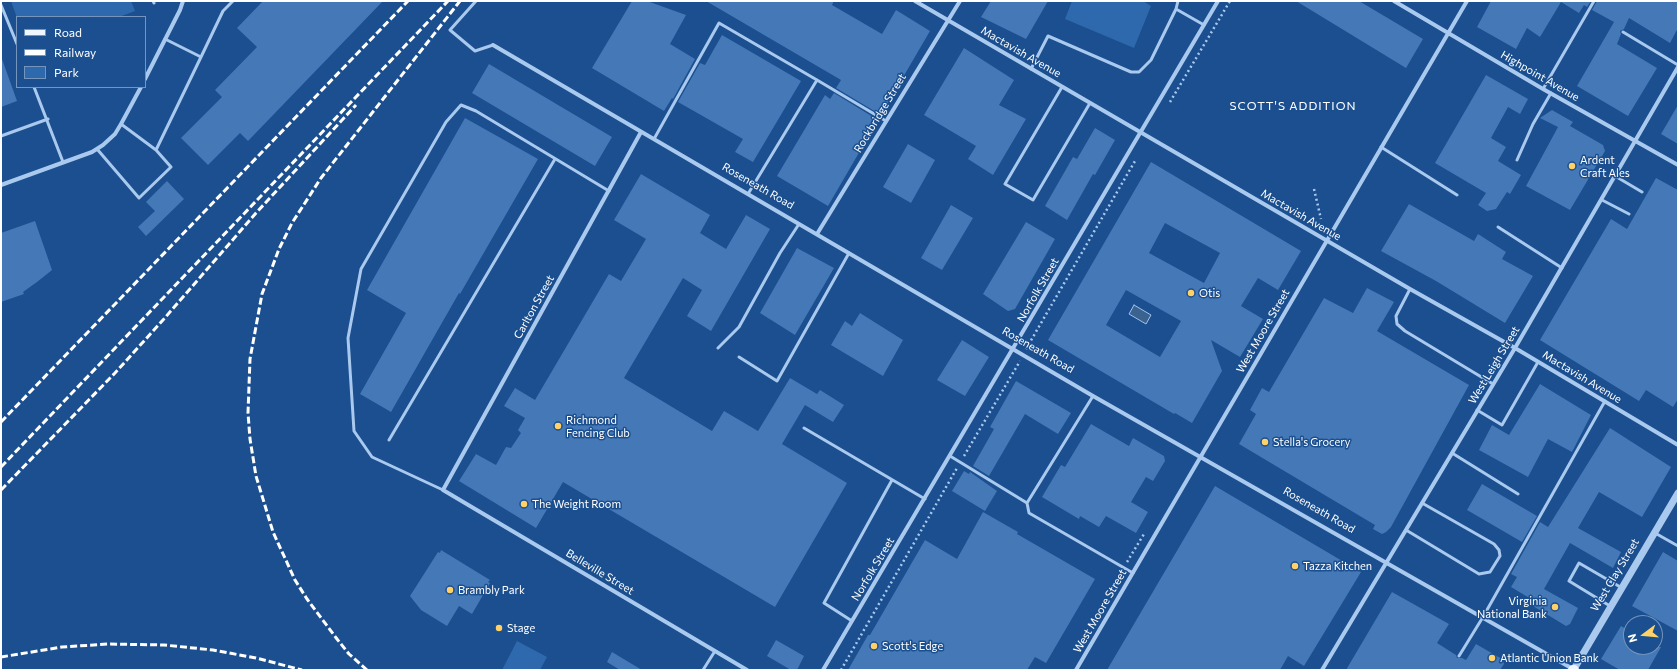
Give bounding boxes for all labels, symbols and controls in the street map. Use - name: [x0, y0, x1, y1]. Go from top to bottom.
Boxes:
- legend: [16, 16, 146, 88]
- street label: Mactavish Avenue: [979, 24, 1063, 80]
- text: Road: [54, 25, 82, 39]
- text: Railway: [54, 45, 96, 59]
- street label: Highpoint Avenue: [1498, 48, 1582, 104]
- text: Park: [54, 65, 79, 79]
- street label: Rockbridge Street: [851, 71, 909, 155]
- district label: SCOTT'S ADDITION: [1229, 99, 1357, 113]
- place label: Ardent Craft Ales: [1580, 153, 1630, 179]
- street label: Roseneath Road: [720, 160, 796, 212]
- marker: Ardent Craft Ales: [1567, 161, 1577, 171]
- street label: Mactavish Avenue: [1259, 187, 1343, 243]
- street label: Norfolk Street: [1014, 256, 1062, 324]
- street label: Carlton Street: [511, 273, 557, 341]
- place label: Otis: [1199, 286, 1220, 300]
- street label: West Moore Street: [1234, 287, 1292, 375]
- marker: Otis: [1186, 288, 1196, 298]
- street label: Roseneath Road: [1000, 324, 1076, 376]
- street label: West Leigh Street: [1466, 324, 1522, 406]
- street label: Mactavish Avenue: [1540, 348, 1624, 406]
- place label: Richmond Fencing Club: [566, 413, 630, 439]
- marker: Richmond Fencing Club: [553, 421, 563, 431]
- place label: Stella's Grocery: [1273, 435, 1350, 449]
- marker: Stella's Grocery: [1260, 437, 1270, 447]
- street label: Roseneath Road: [1281, 484, 1357, 536]
- place label: The Weight Room: [532, 497, 621, 511]
- marker: The Weight Room: [519, 499, 529, 509]
- street label: Norfolk Street: [849, 535, 897, 603]
- street label: West Clay Street: [1588, 536, 1642, 614]
- street label: Belleville Street: [564, 546, 636, 598]
- place label: Tazza Kitchen: [1303, 559, 1372, 573]
- marker: Tazza Kitchen: [1290, 561, 1300, 571]
- street label: West Moore Street: [1071, 567, 1129, 655]
- place label: Brambly Park: [458, 583, 525, 597]
- marker: Brambly Park: [445, 585, 455, 595]
- place label: Virginia National Bank: [1477, 594, 1547, 620]
- marker: Virginia National Bank: [1550, 602, 1560, 612]
- north arrow: [1623, 615, 1663, 655]
- place label: Stage: [507, 621, 535, 635]
- marker: Stage: [494, 623, 504, 633]
- text: N: [1625, 632, 1639, 644]
- place label: Scott's Edge: [882, 639, 943, 653]
- marker: Scott's Edge: [869, 641, 879, 651]
- place label: Atlantic Union Bank: [1500, 651, 1599, 665]
- marker: Atlantic Union Bank: [1487, 653, 1497, 663]

